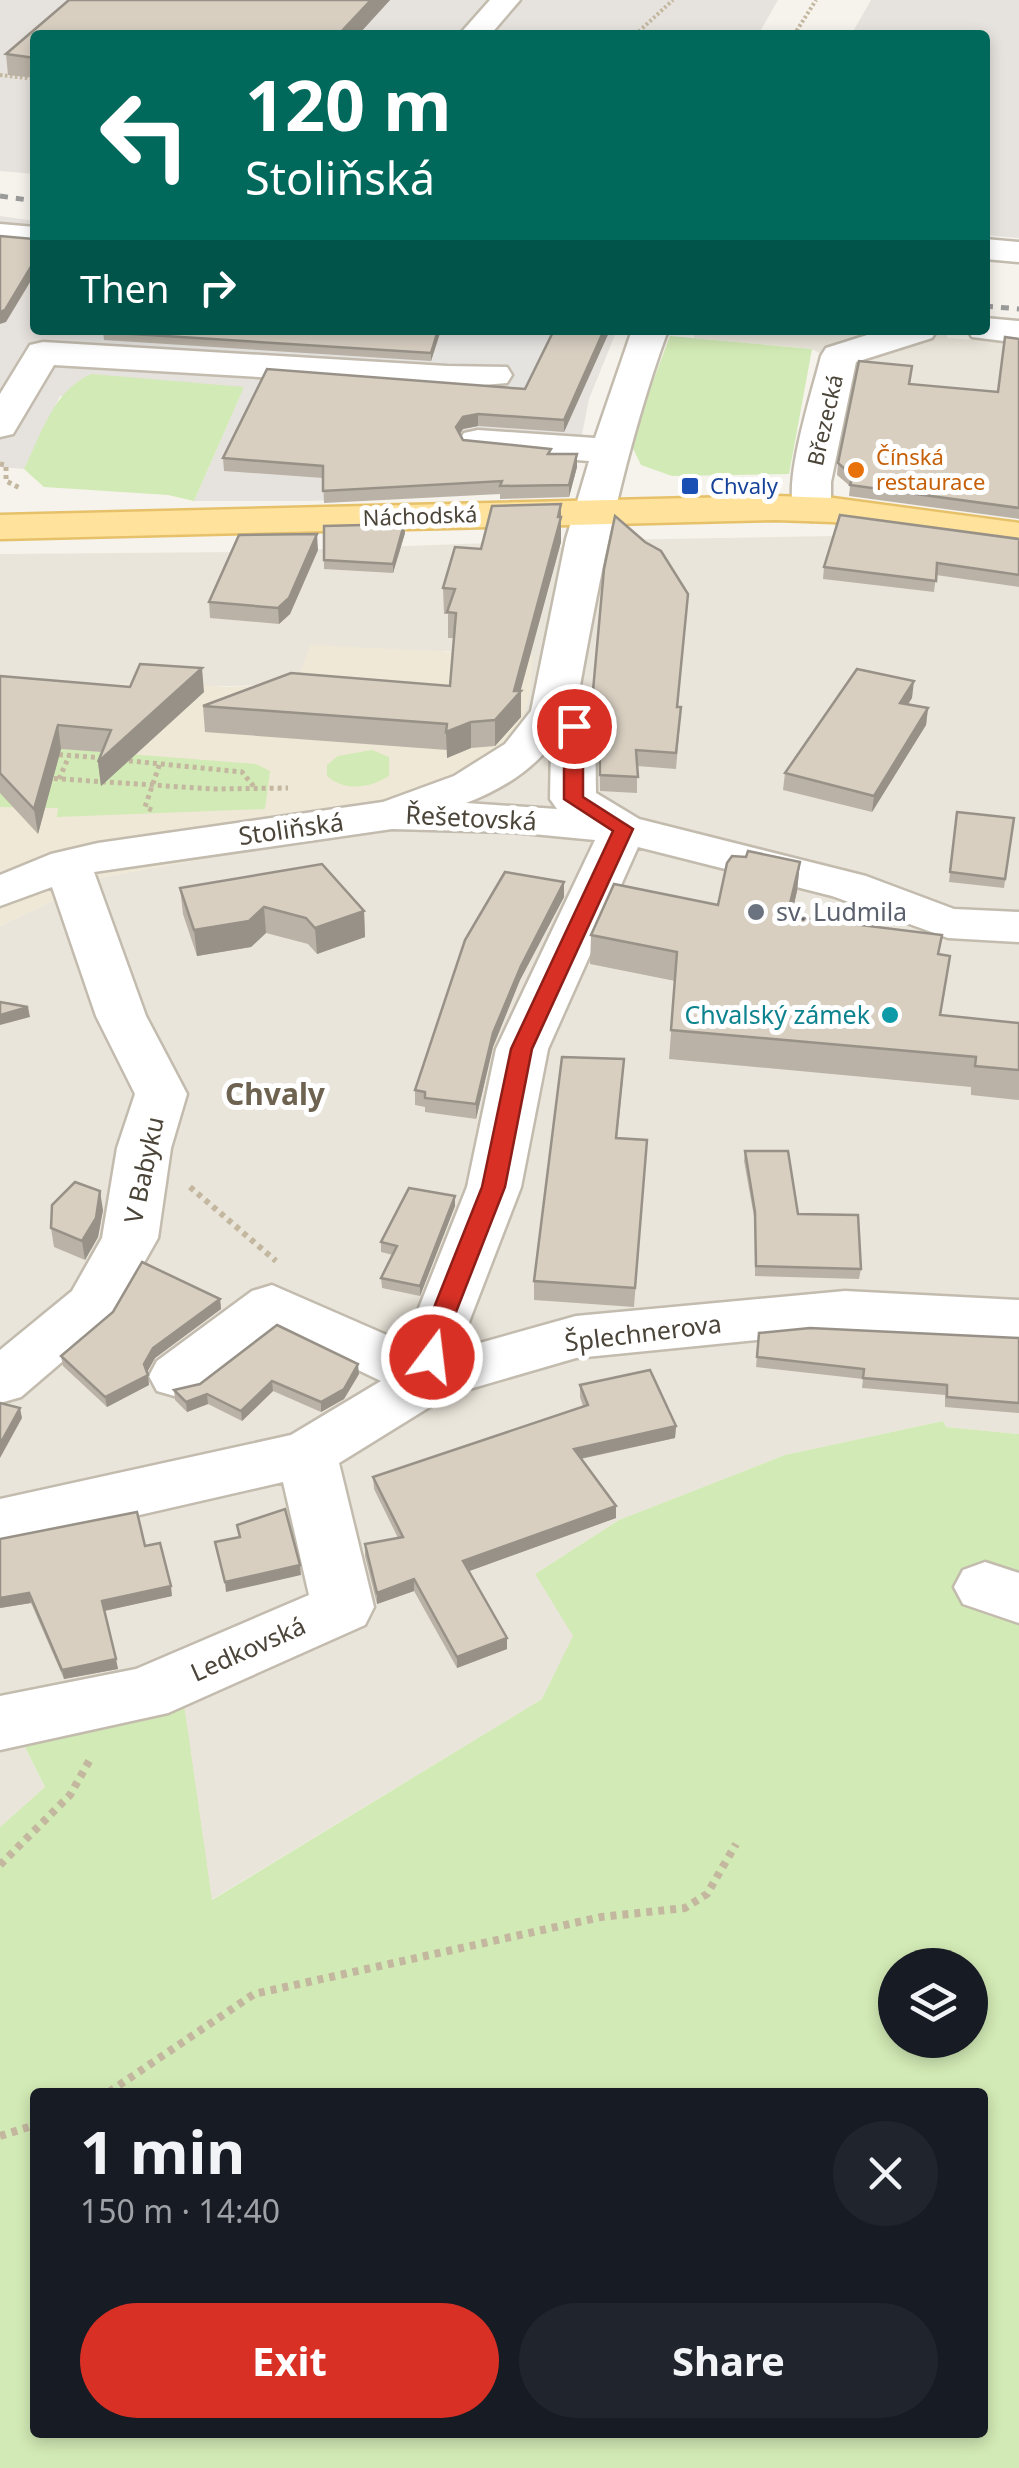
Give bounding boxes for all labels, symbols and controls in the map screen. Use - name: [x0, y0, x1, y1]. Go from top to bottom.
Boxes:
- text: 120 m: [245, 56, 452, 152]
- icon: left: [80, 70, 210, 200]
- text: Stoliňská: [245, 147, 435, 208]
- icon: right: [190, 260, 245, 315]
- text: Then: [80, 262, 170, 314]
- street label: Březecká: [799, 371, 849, 468]
- place label: Čínská restaurace: [876, 441, 985, 496]
- marker: Čínská restaurace: [845, 459, 867, 481]
- place label: Chvaly: [710, 470, 779, 500]
- marker: Chvaly: [679, 475, 701, 497]
- street label: Náchodská: [362, 498, 478, 532]
- pin: [532, 684, 617, 769]
- icon: arrive: [547, 699, 602, 754]
- street label: Řešetovská: [405, 797, 538, 837]
- street label: Stoliňská: [236, 804, 346, 852]
- place label: sv. Ludmila: [776, 894, 907, 928]
- marker: sv. Ludmila: [745, 901, 767, 923]
- place label: Chvalský zámek: [684, 997, 871, 1031]
- marker: Chvalský zámek: [879, 1004, 901, 1026]
- district label: Chvaly: [225, 1073, 326, 1114]
- street label: V Babyku: [115, 1113, 171, 1226]
- position arrow: [380, 1305, 484, 1409]
- street label: Šplechnerova: [562, 1306, 723, 1358]
- street label: Ledkovská: [185, 1608, 311, 1689]
- map controls: [878, 1948, 988, 2058]
- button: layers: [878, 1948, 988, 2058]
- text: 1 min: [80, 2110, 245, 2192]
- button: close: [833, 2121, 938, 2226]
- text: 150 m · 14:40: [80, 2189, 280, 2232]
- button: Exit: [80, 2303, 499, 2418]
- button: Share: [519, 2303, 938, 2418]

